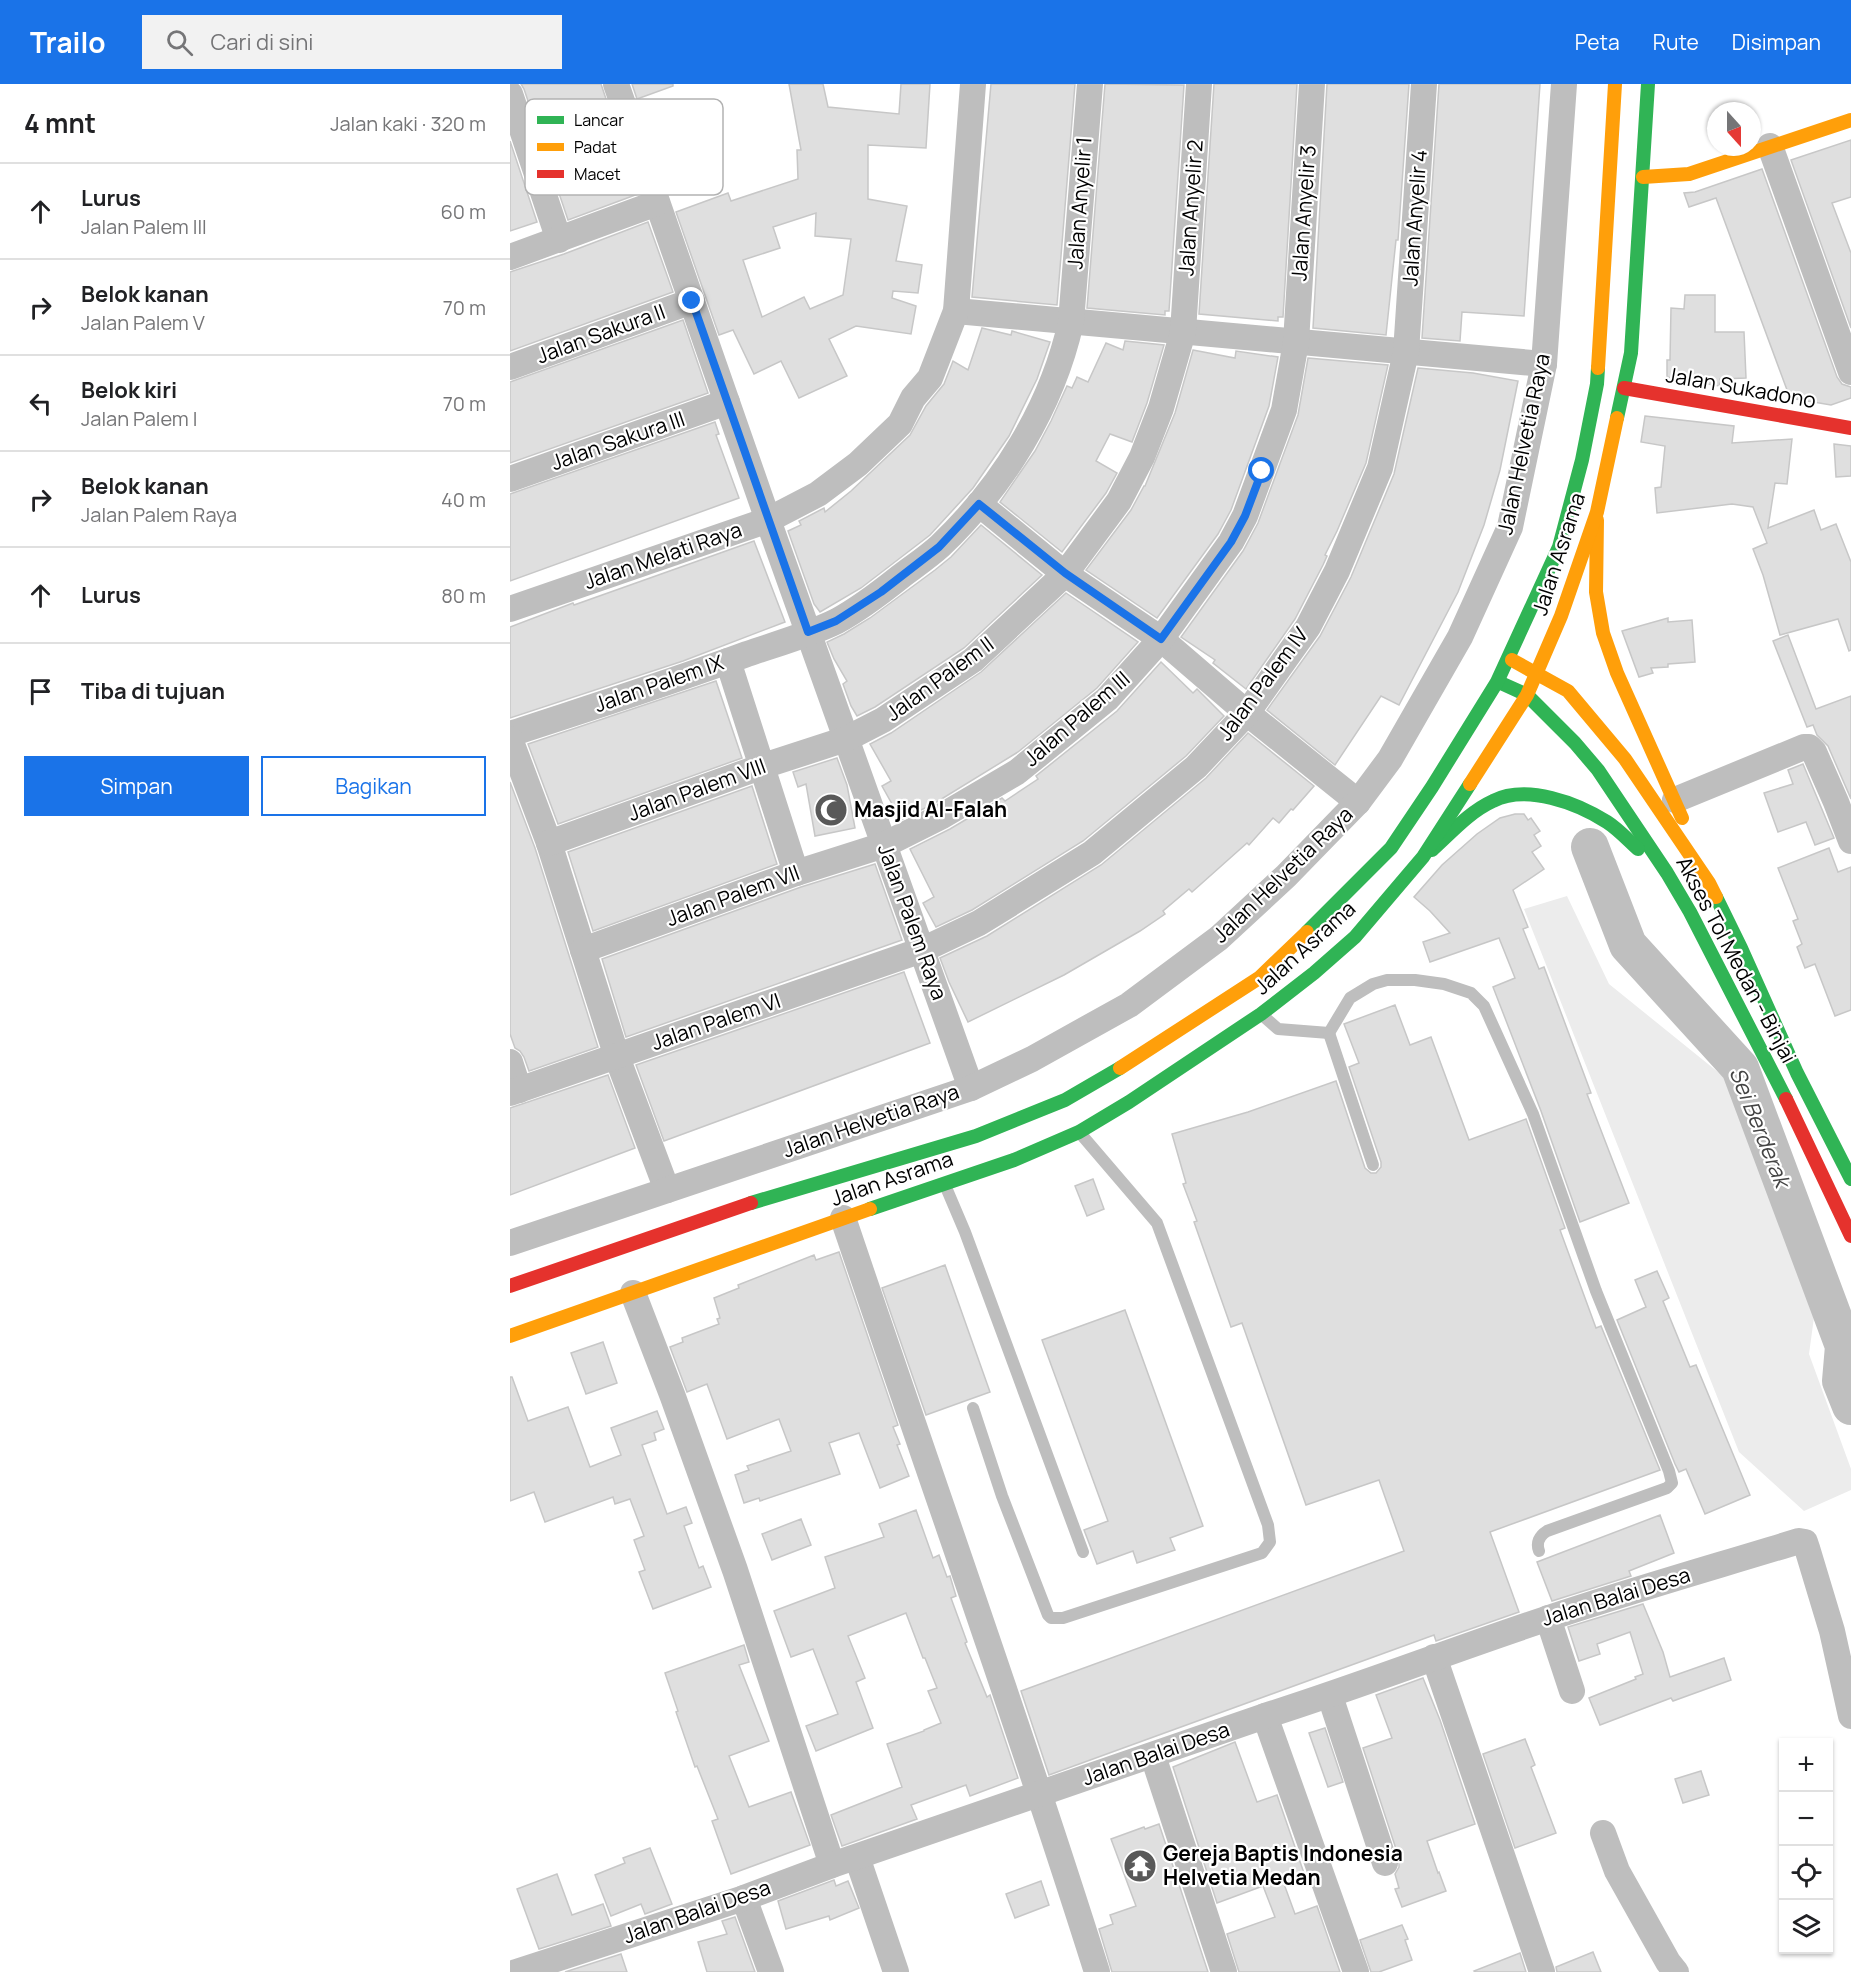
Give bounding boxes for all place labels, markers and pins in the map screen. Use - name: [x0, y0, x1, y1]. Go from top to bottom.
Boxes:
- mosque icon: Masjid Al-Falah: [813, 792, 849, 828]
- place label: Masjid Al-Falah: [854, 795, 1007, 823]
- place label: Gereja Baptis Indonesia Helvetia Medan: [1163, 1839, 1403, 1891]
- temple icon: Gereja Baptis Indonesia Helvetia Medan: [1122, 1848, 1158, 1884]

